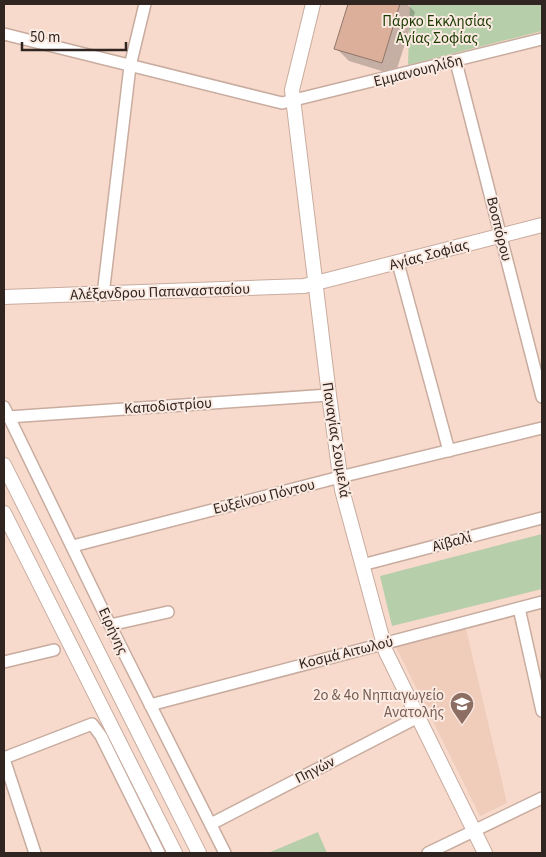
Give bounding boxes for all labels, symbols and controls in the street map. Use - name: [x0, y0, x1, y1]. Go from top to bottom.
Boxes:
- park label: Πάρκο Εκκλησίας Αγίας Σοφίας: [382, 11, 492, 49]
- scale bar: [22, 20, 126, 52]
- text: 50 m: [30, 27, 60, 48]
- street label: Εμμανουηλίδη: [371, 50, 465, 92]
- street label: Βοσπόρου: [481, 195, 517, 263]
- street label: Αγίας Σοφίας: [387, 234, 472, 276]
- street label: Αλέξανδρου Παπαναστασίου: [70, 278, 250, 306]
- street label: Παναγίας Σουμελά: [317, 381, 356, 500]
- street label: Καποδιστρίου: [123, 392, 213, 420]
- street label: Ευξείνου Πόντου: [211, 474, 317, 520]
- street label: Αϊβαλί: [430, 527, 474, 557]
- street label: Ειρήνης: [93, 604, 133, 659]
- street label: Κοσμά Αιτωλού: [297, 631, 395, 675]
- place label: 2ο & 4ο Νηπιαγωγείο Ανατολής: [313, 685, 445, 723]
- school or university icon: 2ο & 4ο Νηπιαγωγείο Ανατολής: [449, 691, 475, 725]
- street label: Πηγών: [291, 751, 339, 789]

